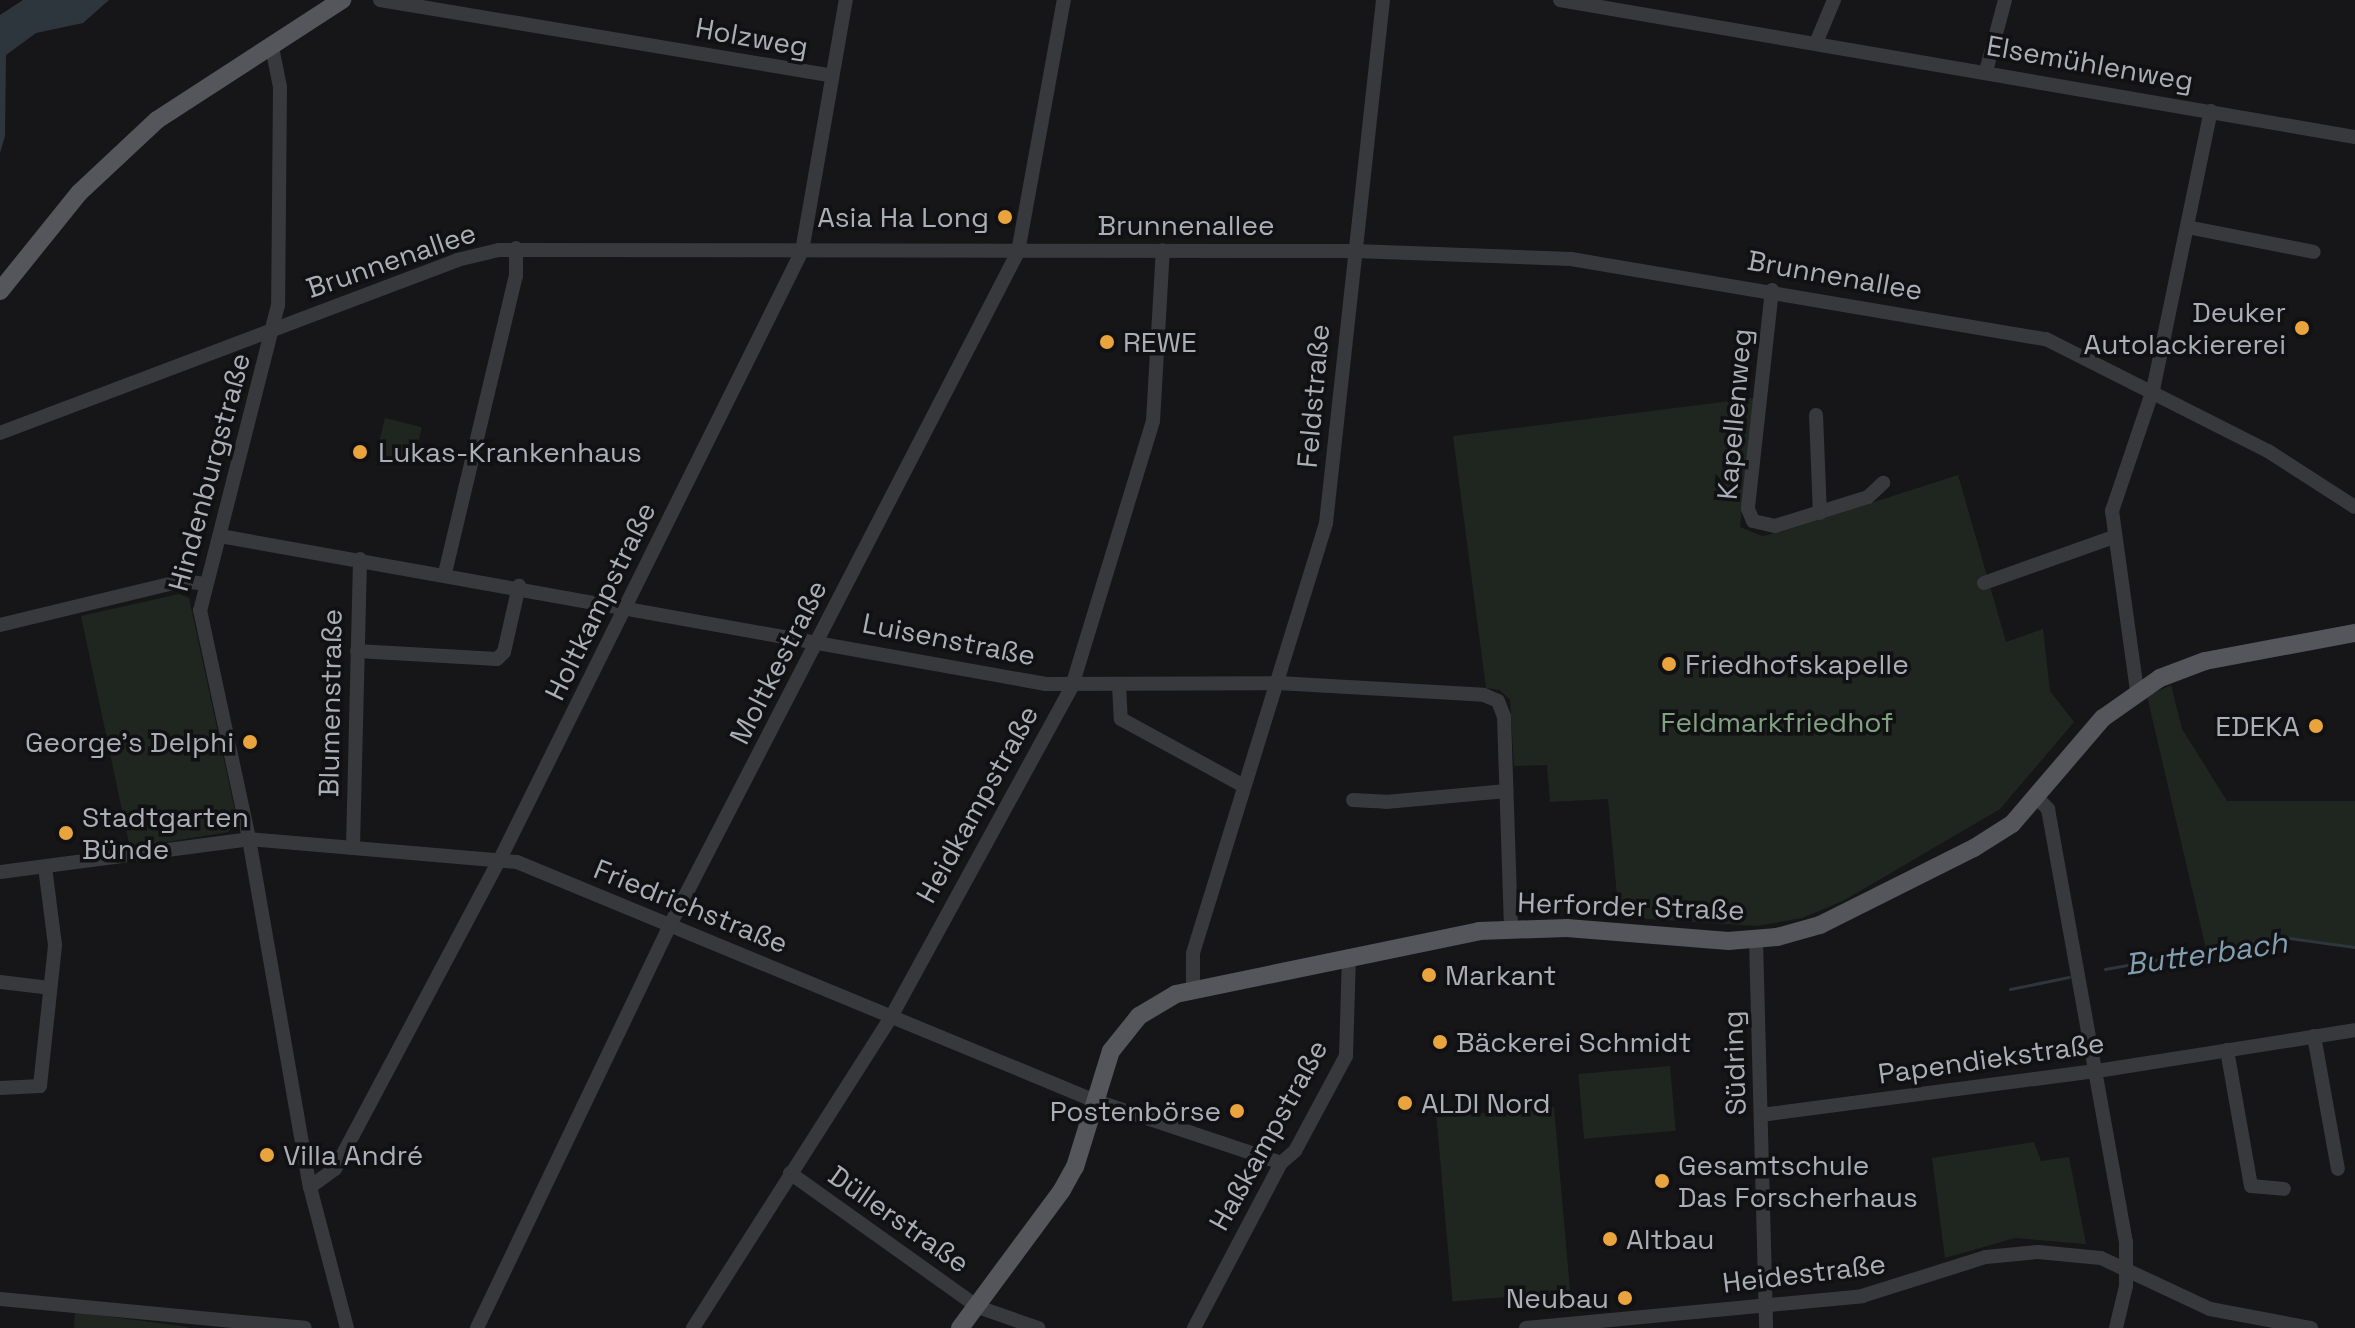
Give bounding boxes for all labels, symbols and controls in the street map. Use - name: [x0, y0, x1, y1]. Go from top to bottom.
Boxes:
- street label: Holzweg: [693, 11, 811, 63]
- street label: Elsemühlenweg: [1984, 28, 2196, 98]
- place label: Asia Ha Long: [817, 200, 989, 234]
- marker: Asia Ha Long: [996, 208, 1014, 226]
- street label: Brunnenallee: [1097, 208, 1275, 242]
- street label: Brunnenallee: [302, 215, 480, 305]
- street label: Brunnenallee: [1745, 243, 1925, 307]
- place label: Deuker Autolackiererei: [2084, 295, 2286, 361]
- marker: Deuker Autolackiererei: [2293, 319, 2311, 337]
- street label: Feldstraße: [1290, 323, 1336, 469]
- place label: REWE: [1123, 325, 1197, 359]
- street label: Kapellenweg: [1710, 327, 1758, 501]
- marker: REWE: [1098, 333, 1116, 351]
- street label: Hindenburgstraße: [161, 349, 257, 595]
- place label: Lukas-Krankenhaus: [378, 435, 642, 469]
- marker: Lukas-Krankenhaus: [349, 441, 371, 463]
- street label: Holtkampstraße: [538, 497, 662, 705]
- street label: Moltkestraße: [722, 574, 834, 750]
- street label: Luisenstraße: [860, 606, 1038, 672]
- street label: Blumenstraße: [312, 609, 348, 797]
- place label: Friedhofskapelle: [1685, 647, 1909, 681]
- marker: Friedhofskapelle: [1660, 655, 1678, 673]
- street label: Heidkampstraße: [909, 699, 1045, 909]
- park label: Feldmarkfriedhof: [1661, 705, 1893, 739]
- place label: EDEKA: [2215, 709, 2300, 743]
- marker: EDEKA: [2307, 717, 2325, 735]
- place label: George's Delphi: [25, 725, 234, 759]
- marker: George's Delphi: [241, 733, 259, 751]
- place label: Stadtgarten Bünde: [82, 800, 249, 866]
- marker: Stadtgarten Bünde: [57, 824, 75, 842]
- street label: Friedrichstraße: [589, 852, 793, 960]
- street label: Herforder Straße: [1517, 885, 1745, 927]
- water label: Butterbach: [2123, 925, 2289, 983]
- place label: Markant: [1445, 958, 1556, 992]
- marker: Markant: [1420, 966, 1438, 984]
- street label: Südring: [1715, 1010, 1753, 1116]
- place label: Bäckerei Schmidt: [1456, 1025, 1691, 1059]
- street label: Papendiekstraße: [1876, 1025, 2106, 1091]
- marker: Bäckerei Schmidt: [1431, 1033, 1449, 1051]
- street label: Haßkampstraße: [1202, 1034, 1334, 1236]
- place label: ALDI Nord: [1421, 1086, 1550, 1120]
- place label: Postenbörse: [1050, 1094, 1221, 1128]
- marker: ALDI Nord: [1396, 1094, 1414, 1112]
- marker: Postenbörse: [1228, 1102, 1246, 1120]
- place label: Villa André: [283, 1138, 424, 1172]
- marker: Villa André: [258, 1146, 276, 1164]
- place label: Gesamtschule Das Forscherhaus: [1678, 1148, 1918, 1214]
- street label: Düllerstraße: [822, 1158, 976, 1280]
- marker: Gesamtschule Das Forscherhaus: [1653, 1172, 1671, 1190]
- place label: Altbau: [1626, 1222, 1714, 1256]
- marker: Altbau: [1601, 1230, 1619, 1248]
- street label: Heidestraße: [1721, 1246, 1887, 1300]
- place label: Neubau: [1506, 1281, 1609, 1315]
- marker: Neubau: [1616, 1289, 1634, 1307]

